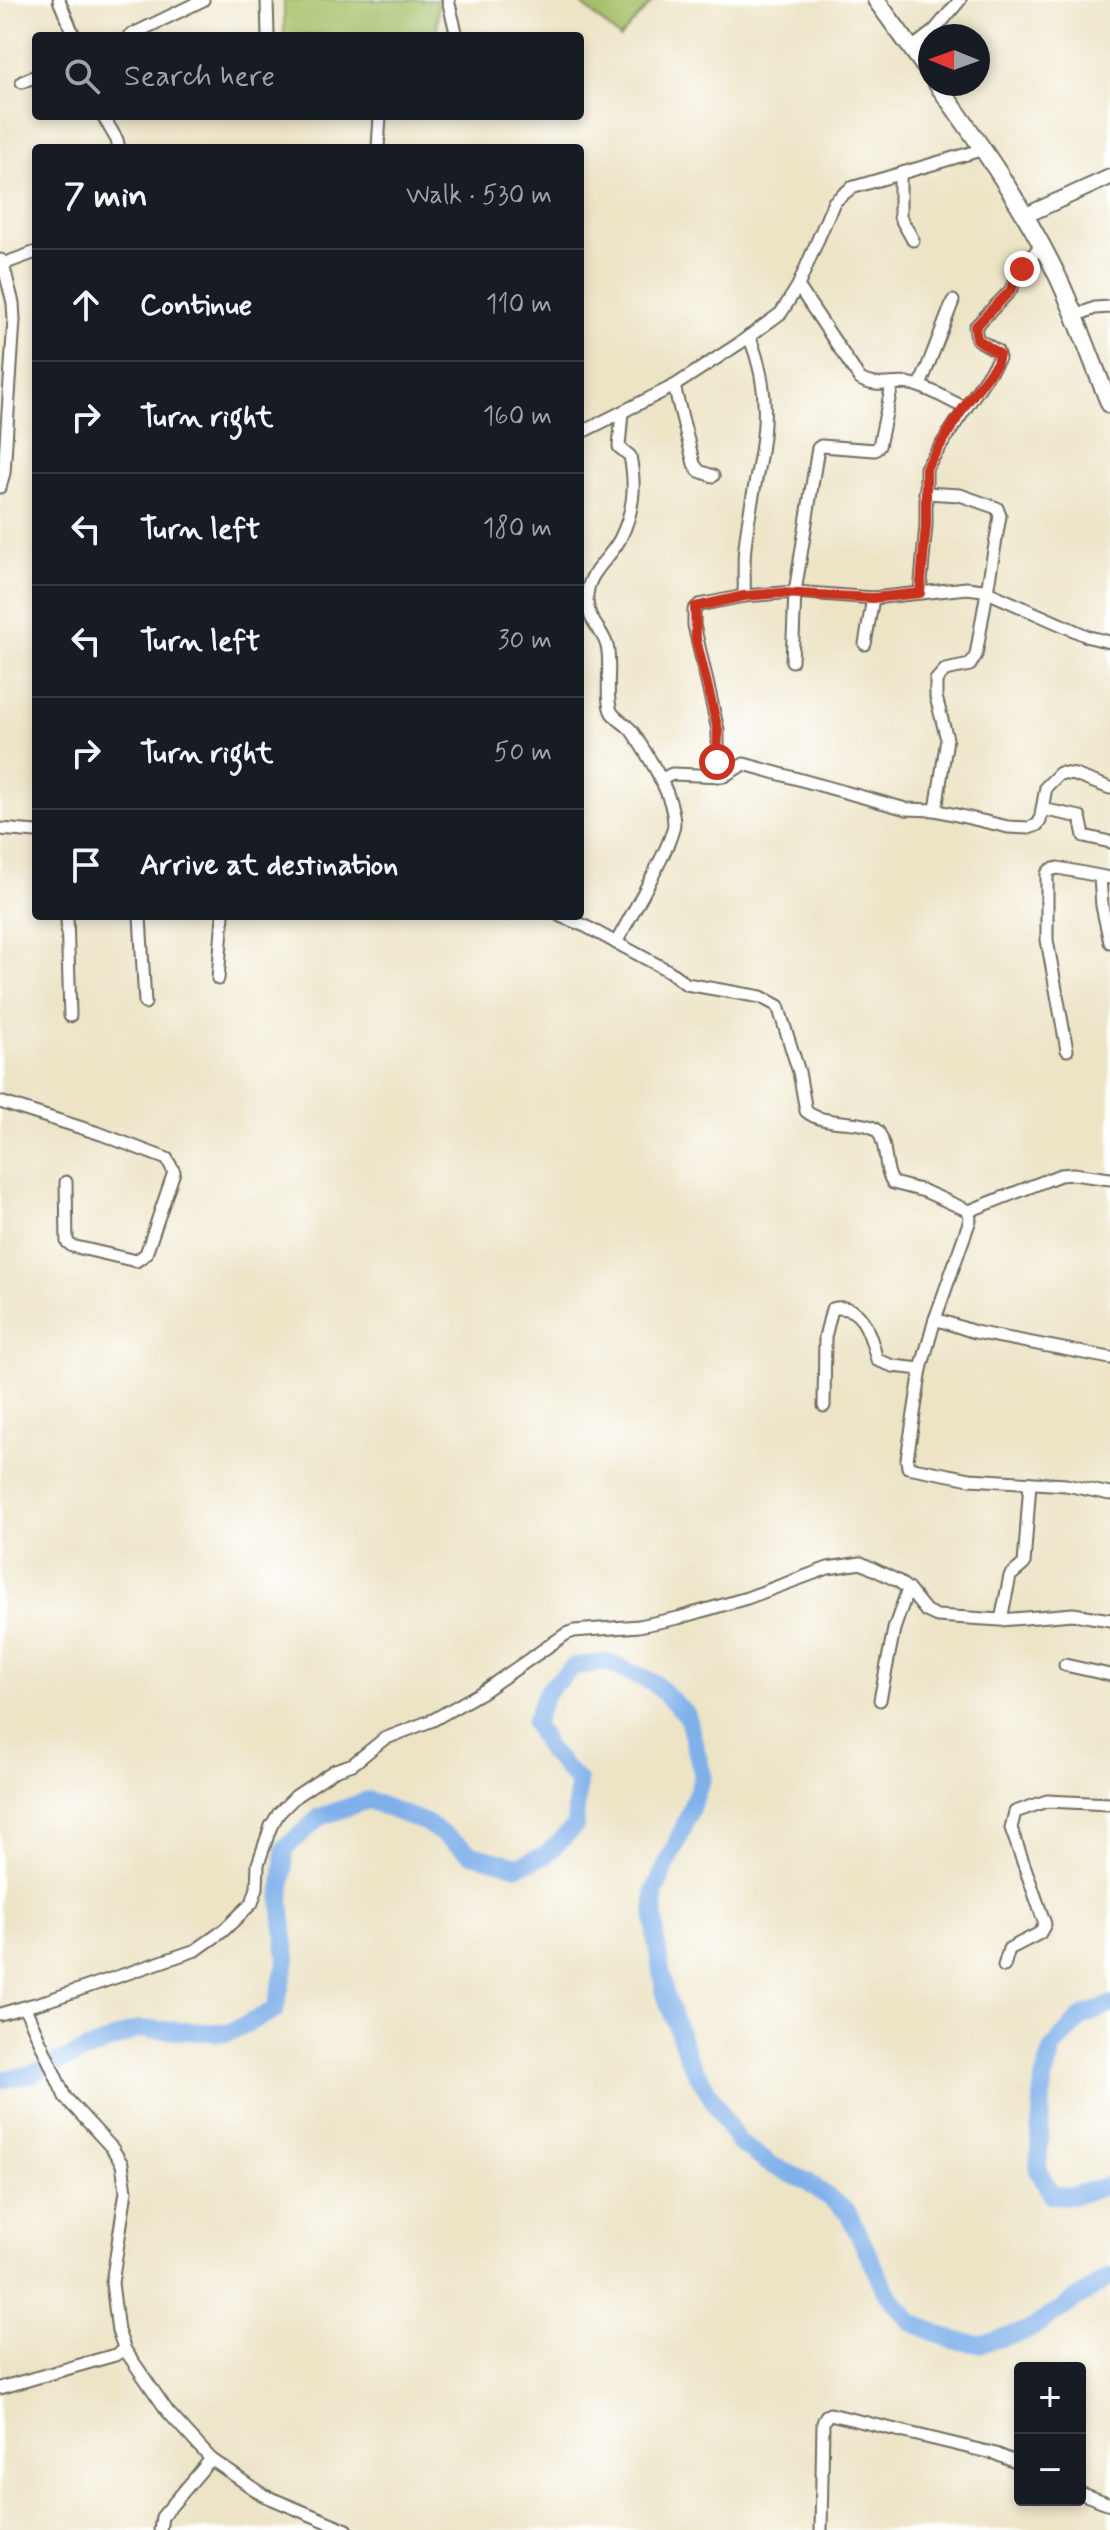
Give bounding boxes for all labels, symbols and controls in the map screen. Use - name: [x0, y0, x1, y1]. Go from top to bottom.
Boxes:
- north arrow: [918, 24, 990, 96]
- search box: [32, 32, 584, 120]
- icon: search: [60, 54, 104, 98]
- text: Search here: [124, 57, 275, 96]
- text: 7 min: [64, 174, 148, 219]
- text: Walk · 530 m: [406, 179, 552, 213]
- route end: [1004, 251, 1040, 287]
- icon: ahead: [64, 283, 108, 327]
- text: Continue: [140, 286, 252, 325]
- text: 110 m: [486, 288, 552, 322]
- icon: right: [64, 395, 108, 439]
- text: Turn right: [140, 398, 273, 437]
- text: 160 m: [483, 400, 552, 434]
- icon: left: [64, 507, 108, 551]
- text: Turn left: [140, 510, 260, 549]
- text: 180 m: [483, 512, 552, 546]
- icon: left: [64, 619, 108, 663]
- text: Turn left: [140, 622, 260, 661]
- text: 30 m: [498, 624, 552, 658]
- icon: right: [64, 731, 108, 775]
- text: Turn right: [140, 734, 273, 773]
- text: 50 m: [494, 736, 552, 770]
- route start: [699, 744, 735, 780]
- icon: arrive: [64, 843, 108, 887]
- text: Arrive at destination: [140, 846, 398, 885]
- map controls: [1014, 2362, 1086, 2506]
- button: +: [1014, 2362, 1086, 2434]
- button: −: [1014, 2434, 1086, 2506]

